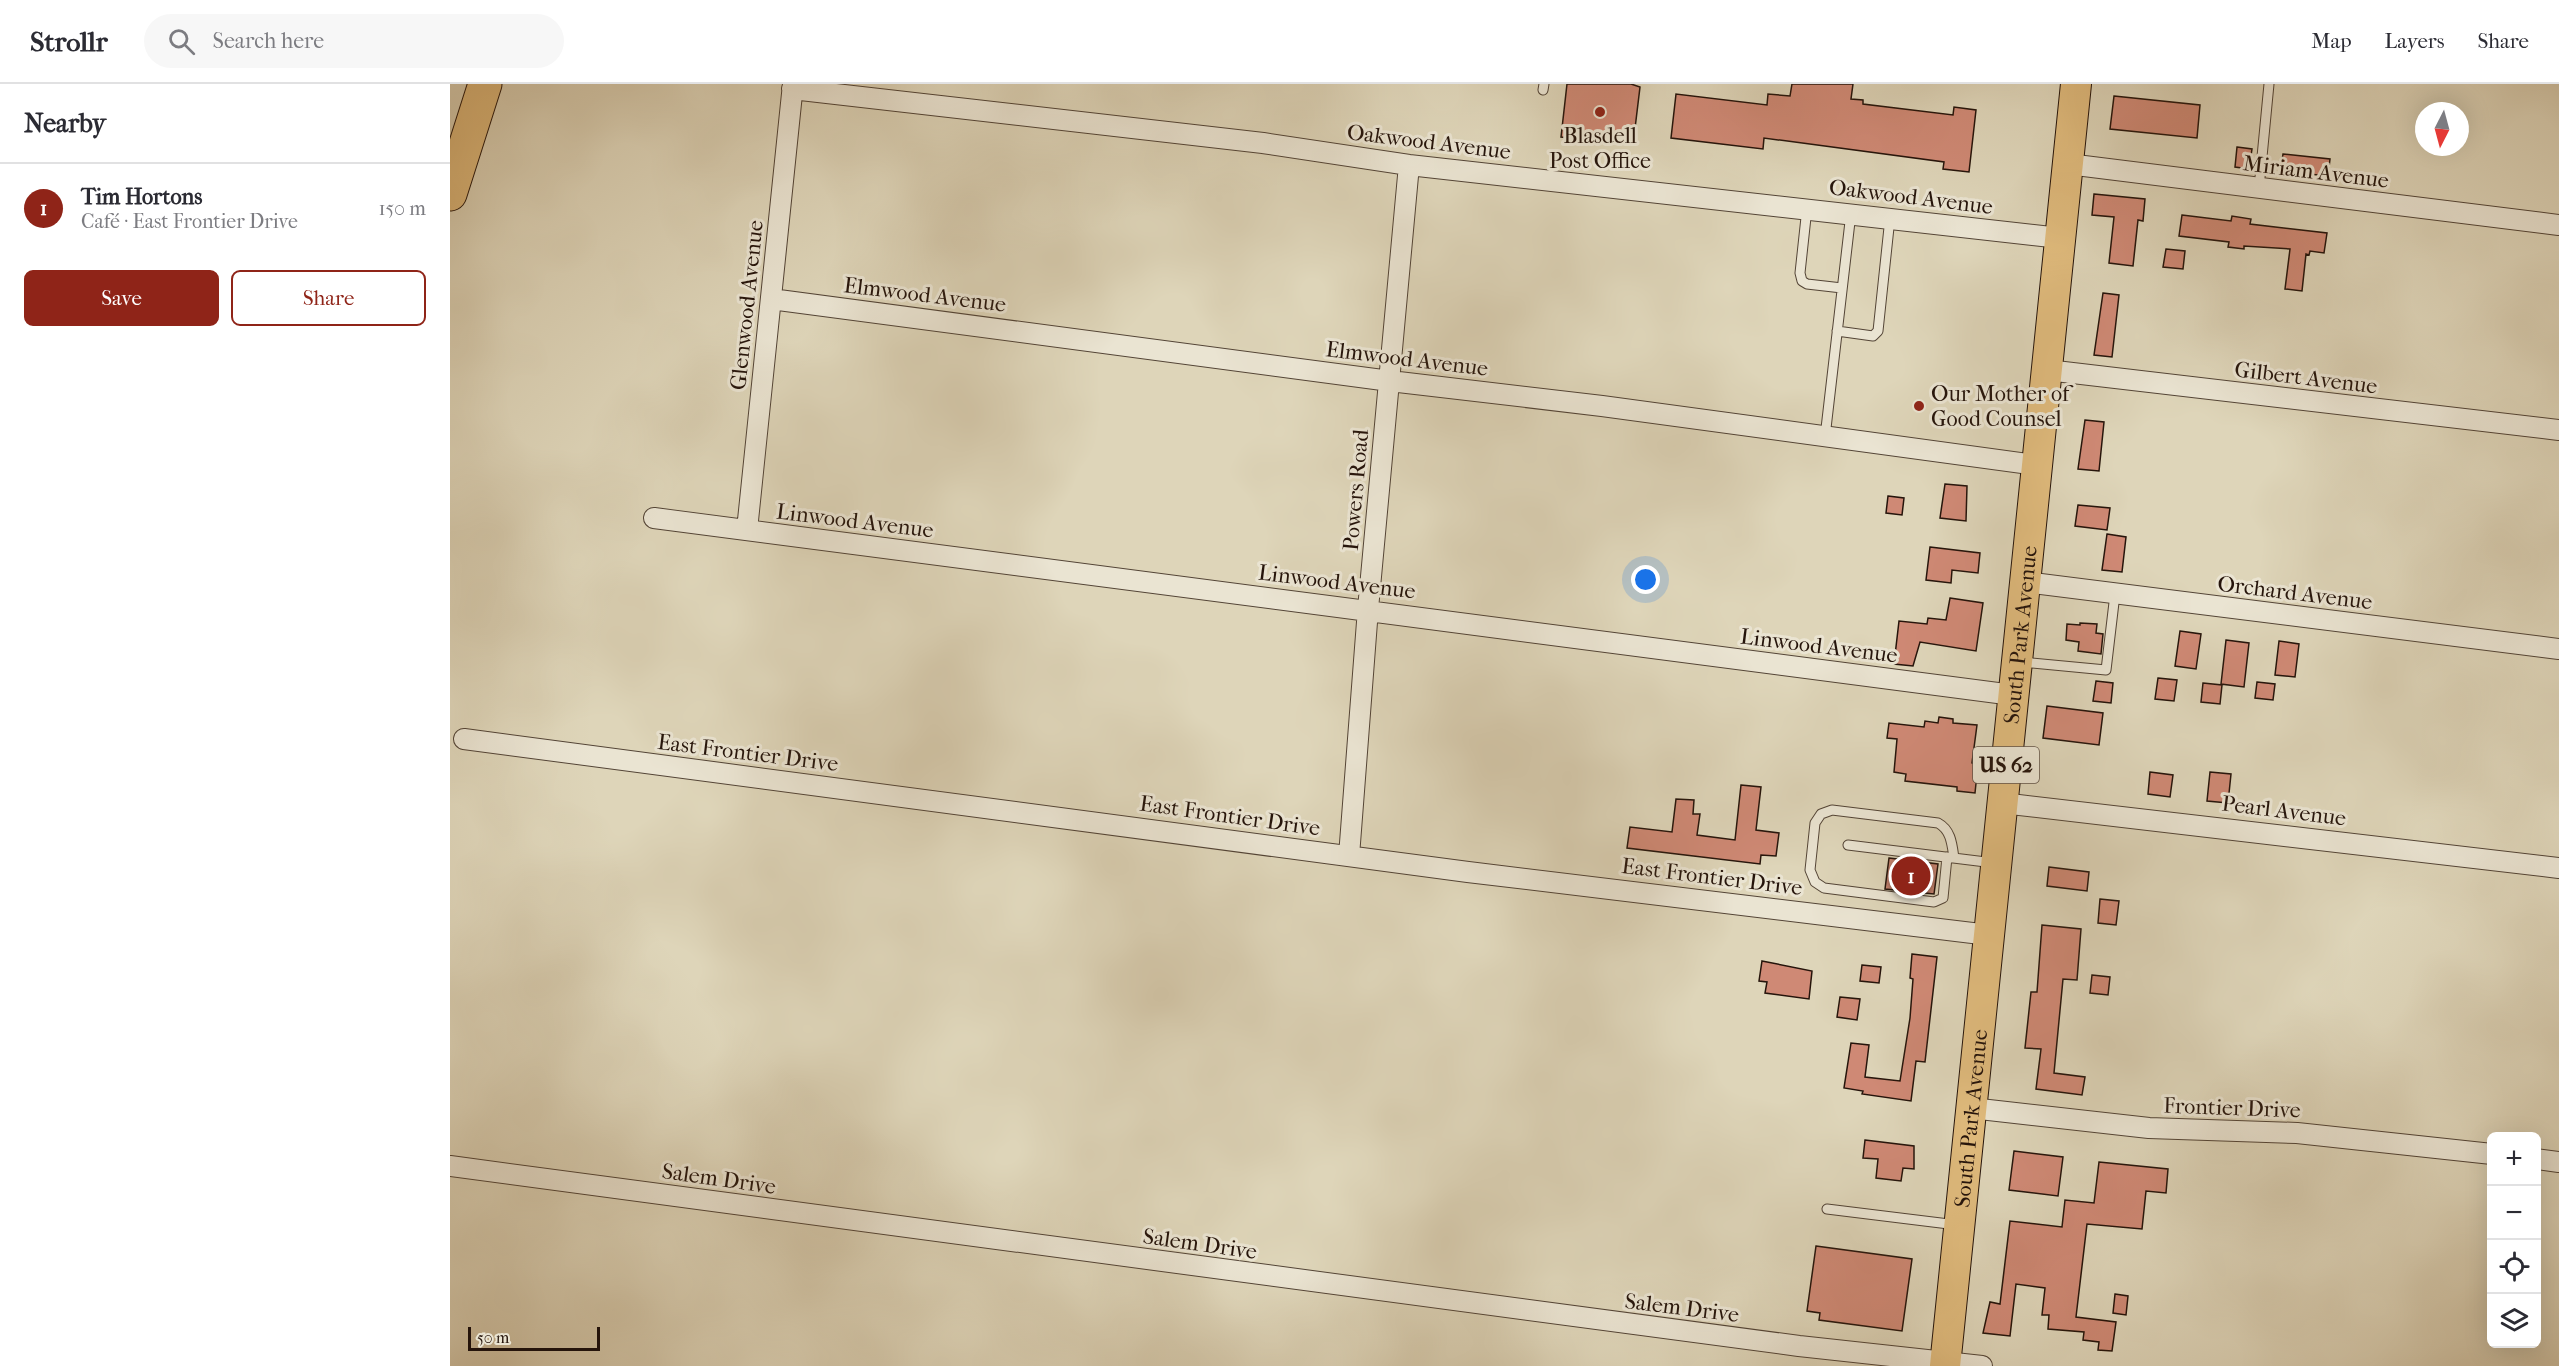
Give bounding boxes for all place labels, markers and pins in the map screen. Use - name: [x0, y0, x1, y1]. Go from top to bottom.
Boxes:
- marker: Blasdell Post Office: [1593, 105, 1607, 119]
- place label: Blasdell Post Office: [1549, 123, 1651, 174]
- place label: Our Mother of Good Counsel: [1931, 381, 2074, 432]
- marker: Our Mother of Good Counsel: [1912, 399, 1926, 413]
- pin: 1: [1892, 854, 1930, 898]

